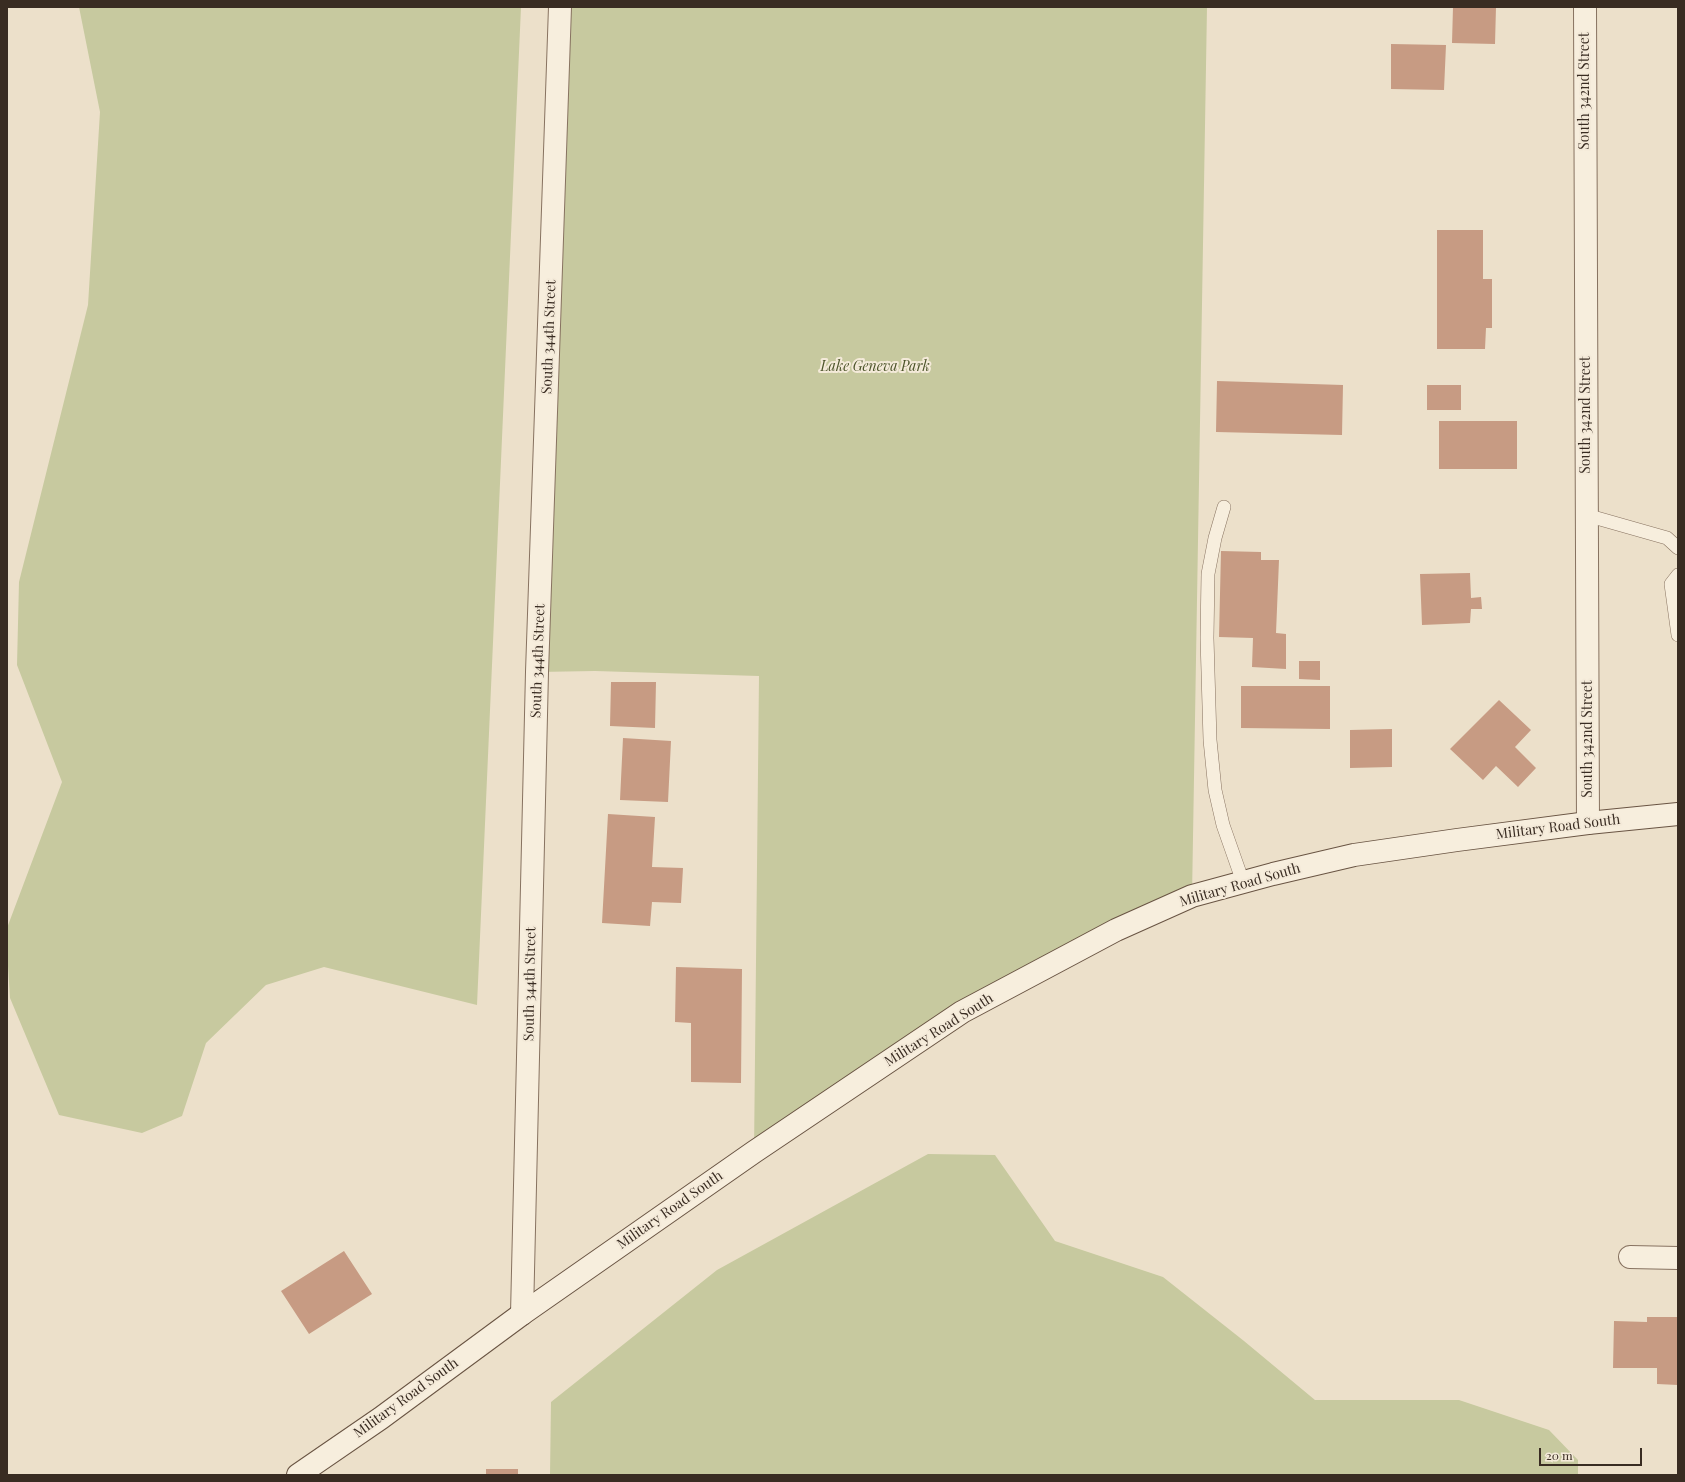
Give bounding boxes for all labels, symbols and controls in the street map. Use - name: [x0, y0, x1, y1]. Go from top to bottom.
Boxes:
- street label: South 342nd Street: [1577, 32, 1593, 150]
- street label: South 344th Street: [539, 280, 559, 394]
- street label: South 342nd Street: [1578, 356, 1594, 474]
- park label: Lake Geneva Park: [820, 359, 930, 375]
- street label: South 344th Street: [528, 604, 548, 718]
- street label: South 342nd Street: [1580, 680, 1596, 798]
- street label: Military Road South: [1495, 811, 1621, 843]
- street label: Military Road South: [1178, 860, 1302, 910]
- street label: South 344th Street: [521, 927, 539, 1041]
- street label: Military Road South: [882, 990, 996, 1070]
- street label: Military Road South: [614, 1167, 726, 1253]
- street label: Military Road South: [351, 1354, 461, 1442]
- scale bar: [1541, 1440, 1644, 1466]
- text: 20 m: [1546, 1447, 1573, 1463]

